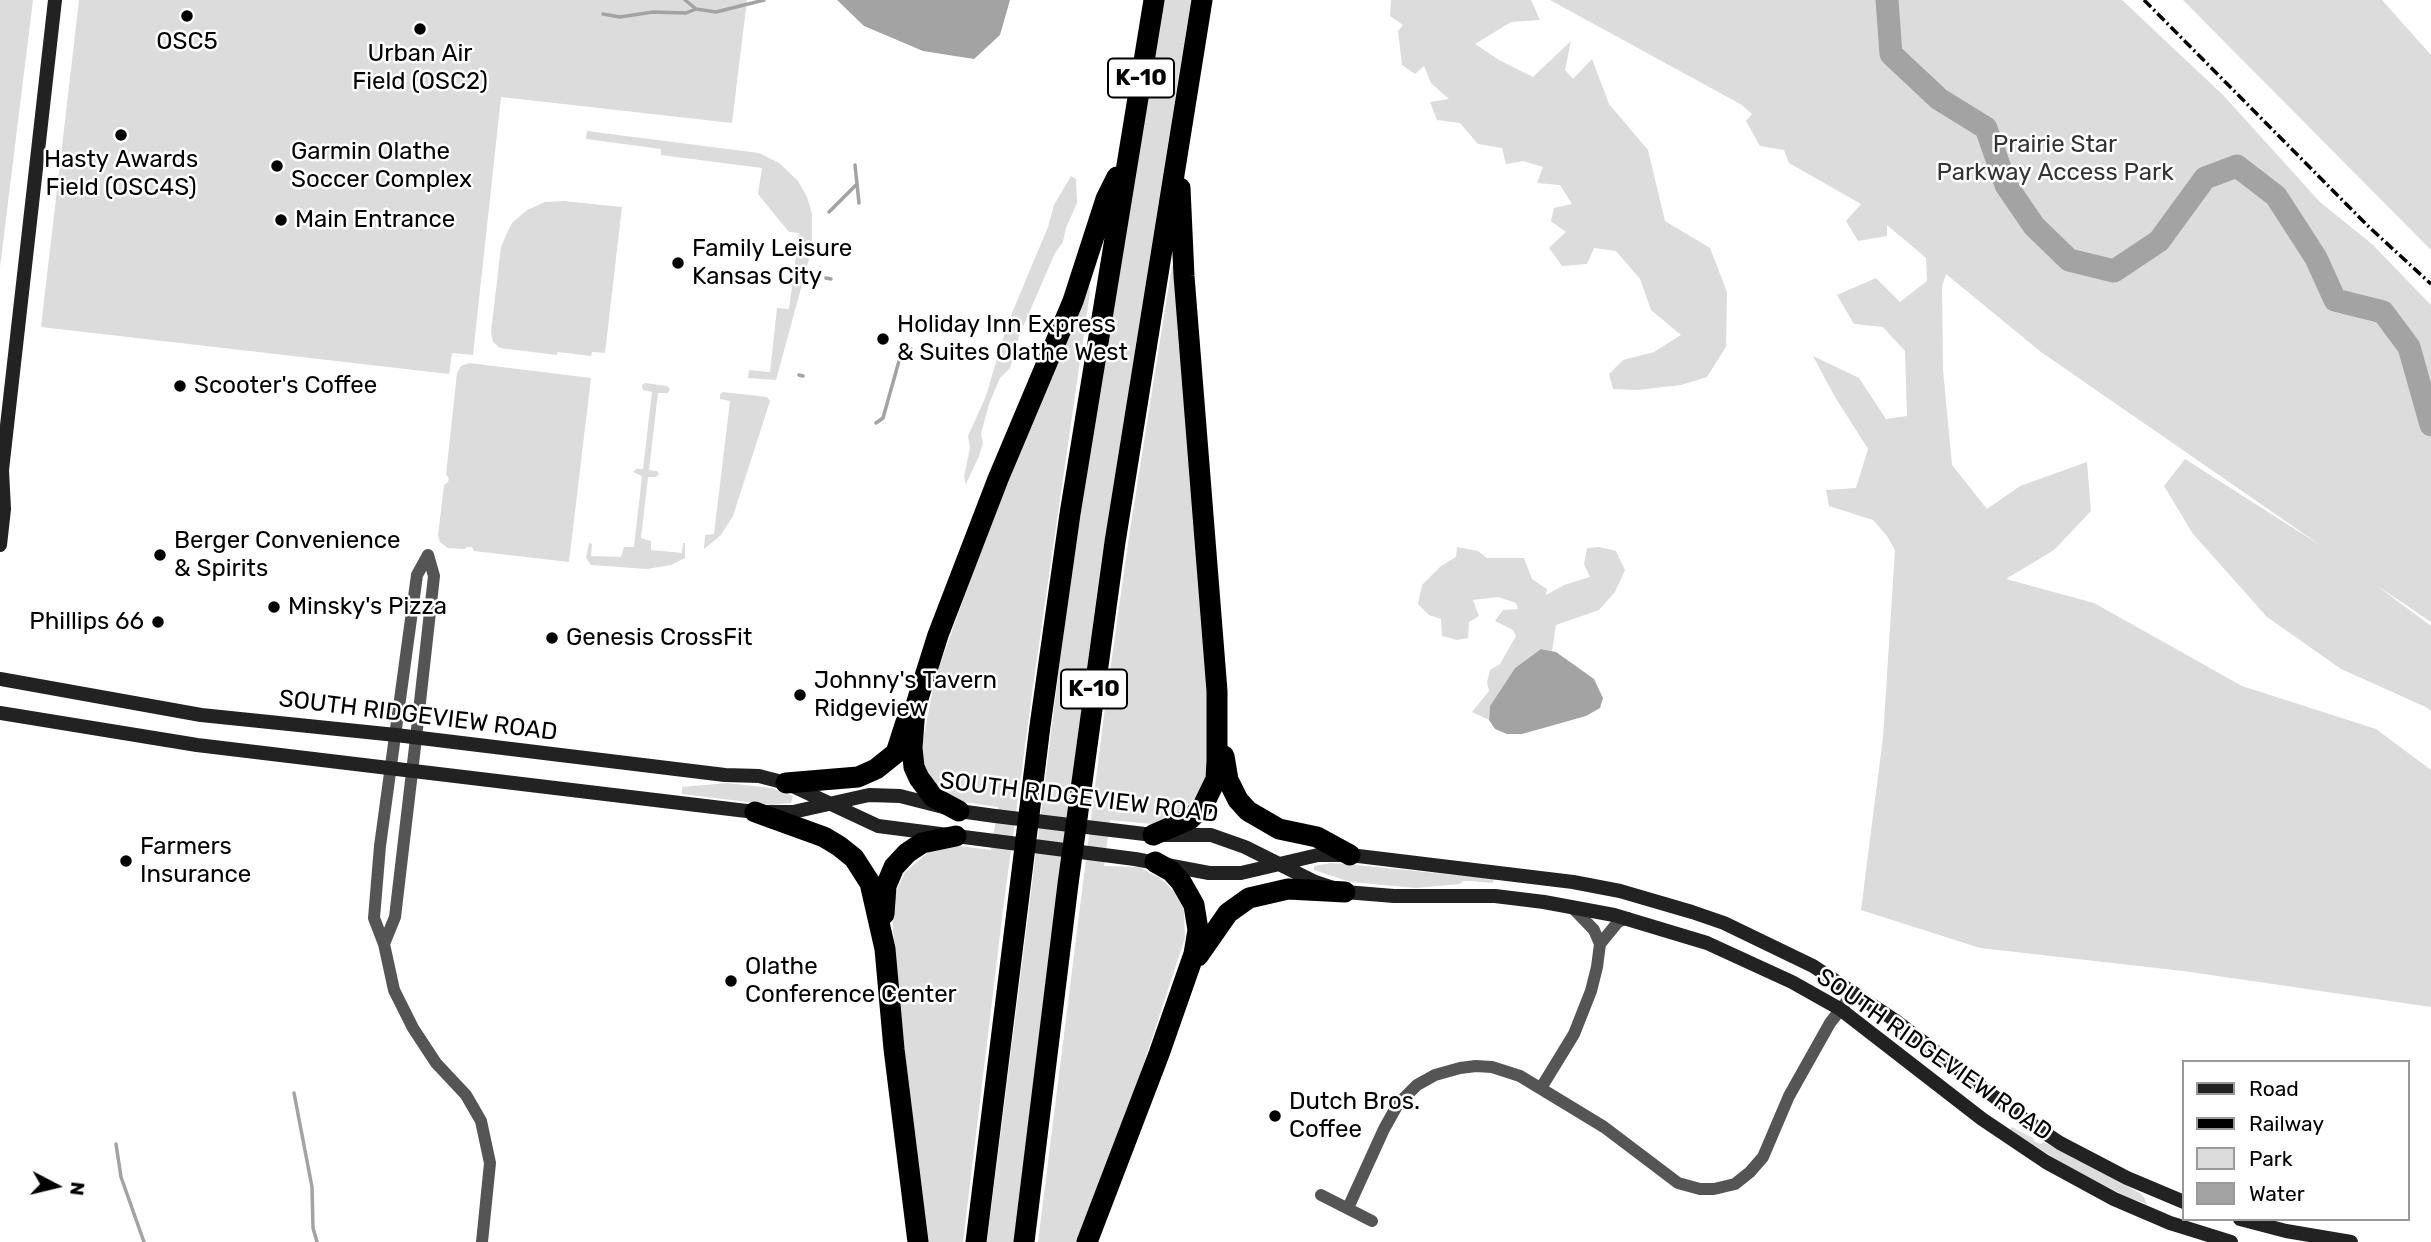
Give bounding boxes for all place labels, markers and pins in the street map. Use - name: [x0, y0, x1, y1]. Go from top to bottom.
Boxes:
- marker: OSC5: [179, 8, 195, 24]
- marker: Urban Air Field (OSC2): [412, 21, 428, 37]
- place label: OSC5: [156, 28, 218, 56]
- place label: Urban Air Field (OSC2): [352, 40, 488, 96]
- marker: Hasty Awards Field (OSC4S): [113, 127, 129, 143]
- place label: Garmin Olathe Soccer Complex: [291, 138, 472, 194]
- place label: Hasty Awards Field (OSC4S): [44, 146, 198, 202]
- marker: Garmin Olathe Soccer Complex: [269, 158, 285, 174]
- place label: Main Entrance: [295, 206, 455, 234]
- marker: Main Entrance: [273, 212, 289, 228]
- place label: Family Leisure Kansas City: [692, 235, 852, 291]
- marker: Family Leisure Kansas City: [670, 255, 686, 271]
- place label: Holiday Inn Express & Suites Olathe West: [897, 311, 1128, 367]
- marker: Holiday Inn Express & Suites Olathe West: [875, 331, 891, 347]
- place label: Scooter's Coffee: [194, 372, 377, 400]
- marker: Scooter's Coffee: [172, 378, 188, 394]
- place label: Berger Convenience & Spirits: [174, 527, 400, 583]
- marker: Berger Convenience & Spirits: [152, 547, 168, 563]
- place label: Minsky's Pizza: [288, 593, 447, 621]
- marker: Minsky's Pizza: [266, 599, 282, 615]
- place label: Phillips 66: [29, 608, 144, 636]
- marker: Phillips 66: [150, 614, 166, 630]
- place label: Genesis CrossFit: [566, 624, 752, 652]
- marker: Genesis CrossFit: [544, 630, 560, 646]
- place label: Johnny's Tavern Ridgeview: [814, 667, 997, 723]
- marker: Johnny's Tavern Ridgeview: [792, 687, 808, 703]
- place label: Farmers Insurance: [140, 833, 251, 889]
- marker: Farmers Insurance: [118, 853, 134, 869]
- place label: Olathe Conference Center: [745, 953, 957, 1009]
- marker: Olathe Conference Center: [723, 973, 739, 989]
- place label: Dutch Bros. Coffee: [1289, 1088, 1420, 1144]
- marker: Dutch Bros. Coffee: [1267, 1108, 1283, 1124]

